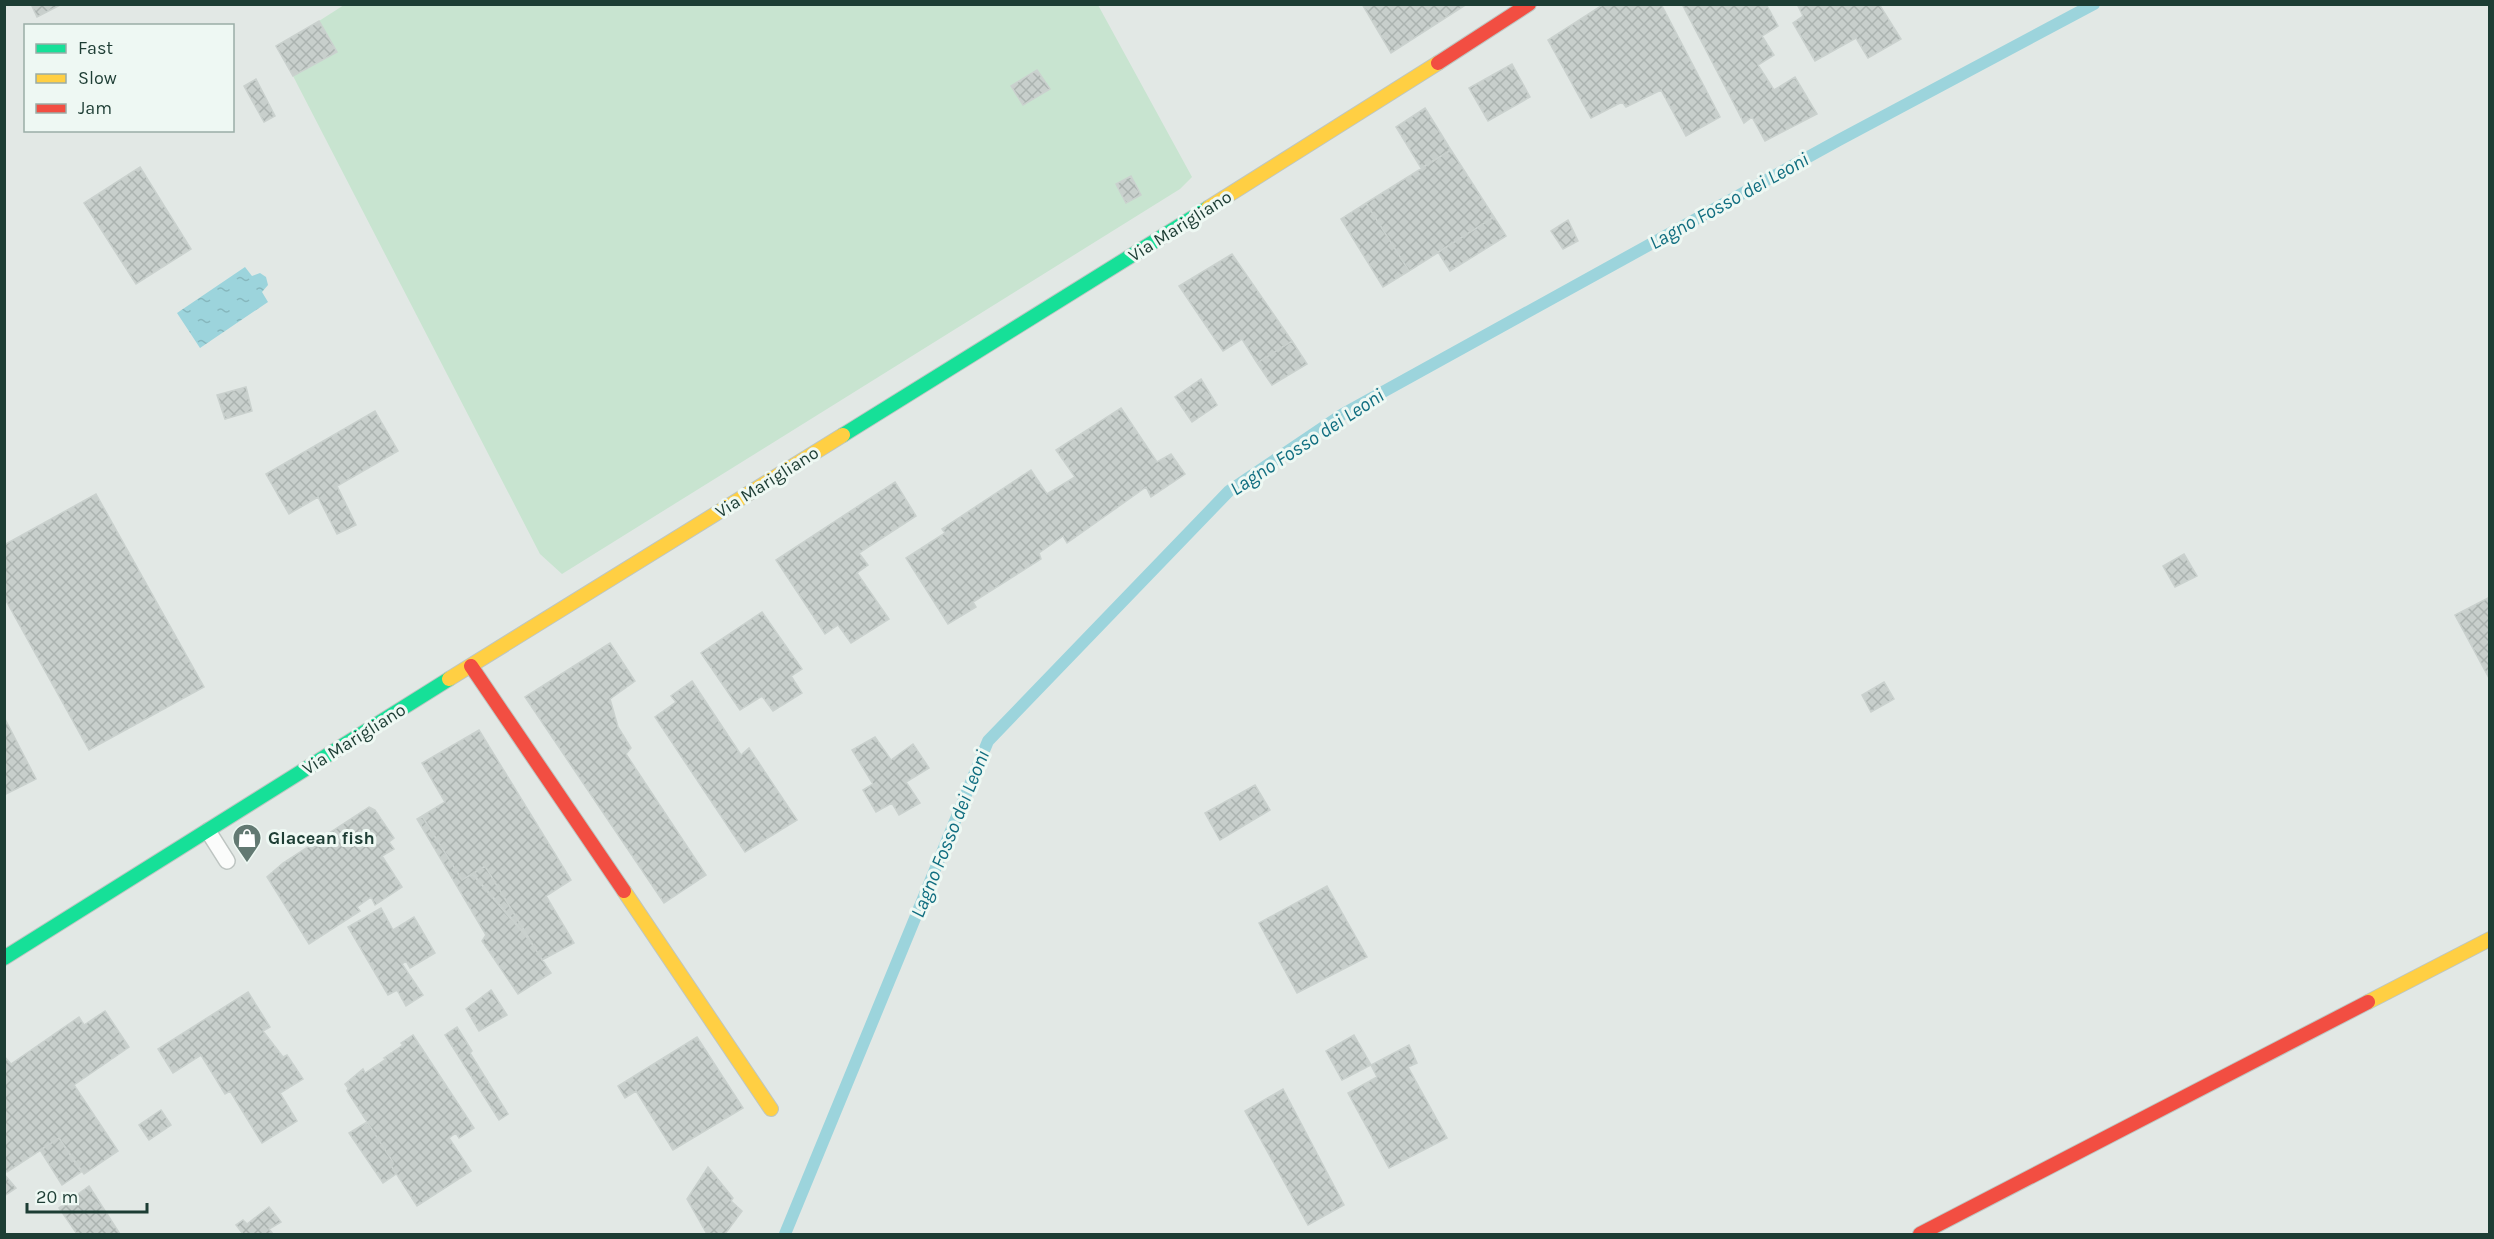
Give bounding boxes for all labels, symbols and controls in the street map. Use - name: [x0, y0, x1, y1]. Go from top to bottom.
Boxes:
- legend: [24, 24, 234, 132]
- text: Fast: [78, 37, 113, 59]
- text: Slow: [78, 67, 117, 89]
- text: Jam: [78, 97, 112, 119]
- water label: Lagno Fosso dei Leoni: [1645, 148, 1813, 254]
- street label: Via Marigliano: [1124, 185, 1236, 267]
- water label: Lagno Fosso dei Leoni: [1226, 384, 1388, 500]
- street label: Via Marigliano: [711, 441, 823, 523]
- street label: Via Marigliano: [298, 698, 410, 780]
- water label: Lagno Fosso dei Leoni: [906, 747, 994, 921]
- shop icon: Glacean fish: [231, 822, 263, 864]
- place label: Glacean fish: [268, 827, 375, 849]
- scale bar: [27, 1176, 147, 1214]
- text: 20 m: [36, 1186, 78, 1208]

